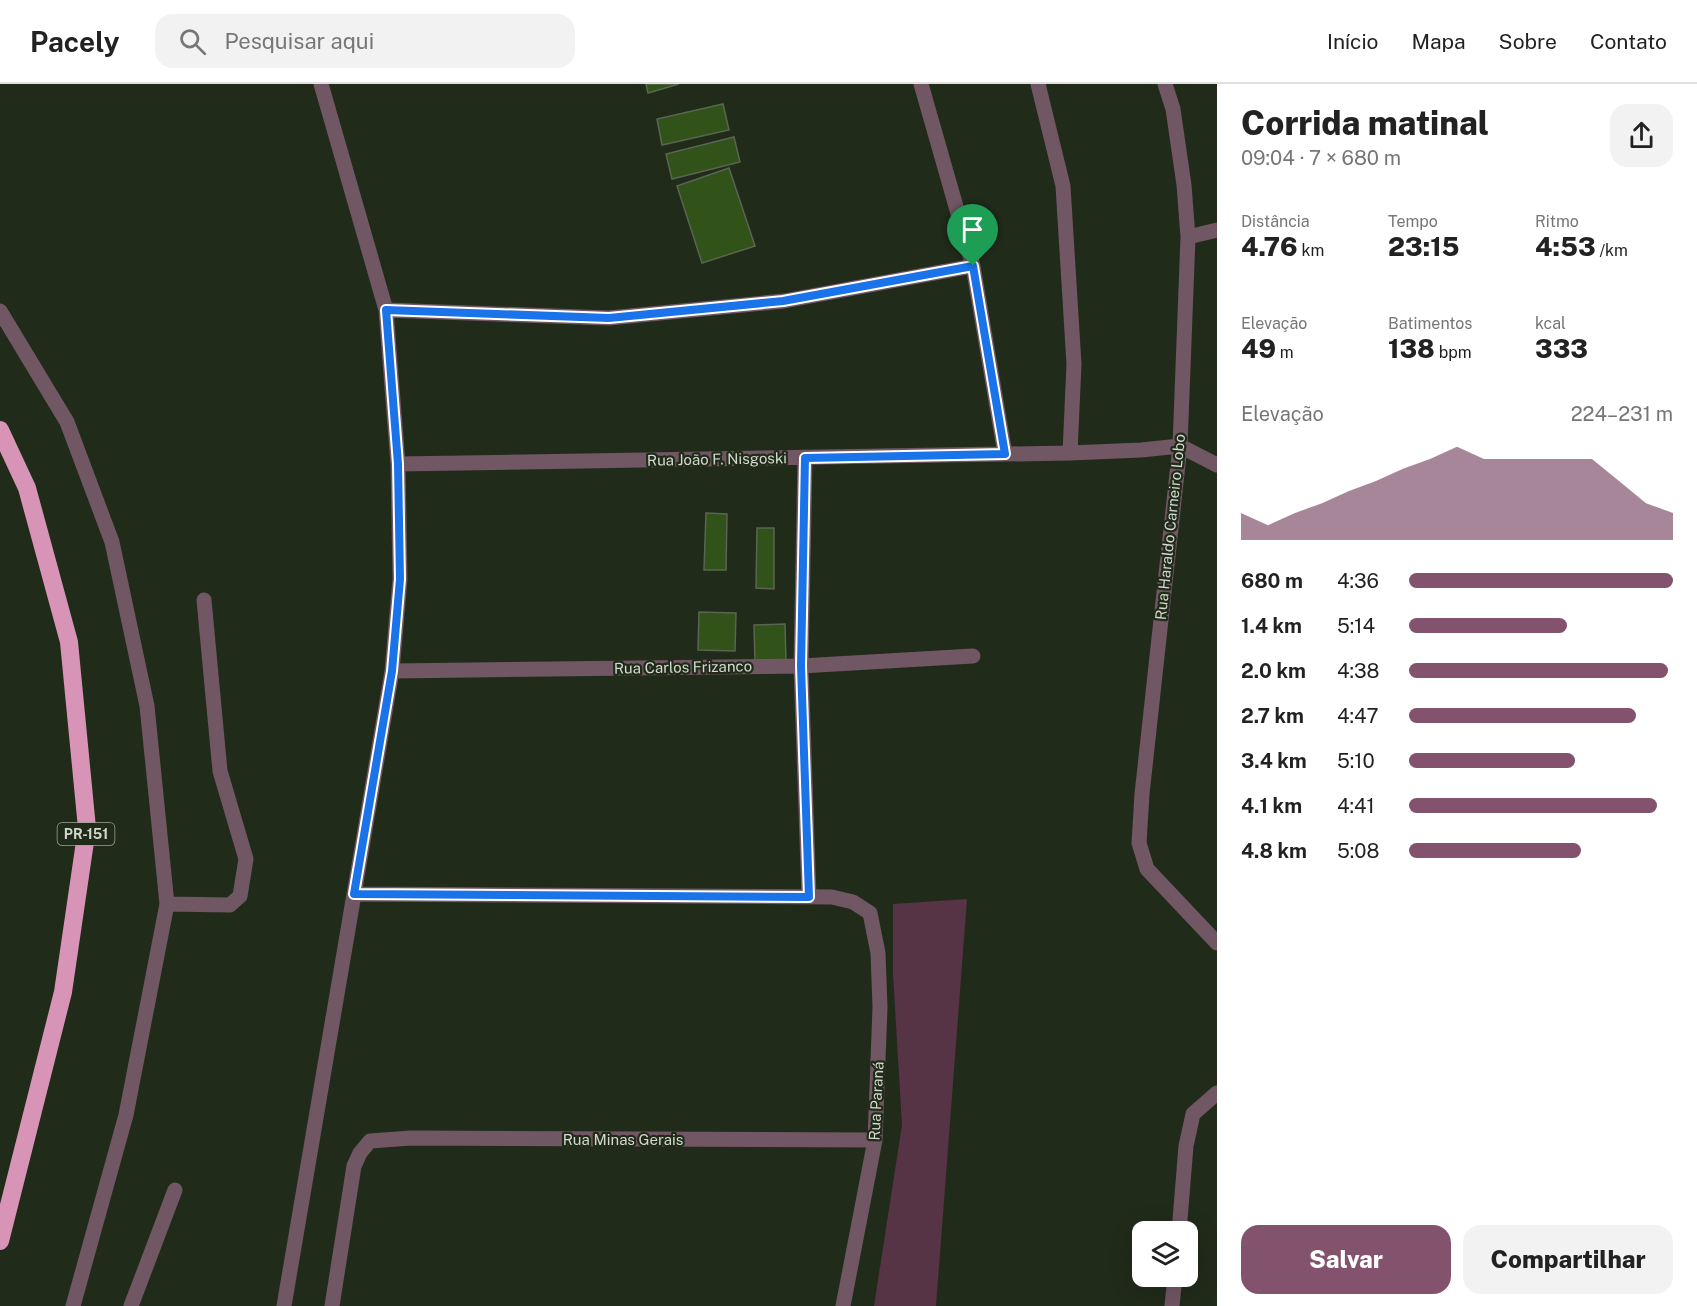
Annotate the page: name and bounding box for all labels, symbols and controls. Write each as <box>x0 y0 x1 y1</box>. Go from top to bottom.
search box <box>155 14 575 68</box>
text: Pacely <box>30 25 119 58</box>
icon: search <box>176 25 209 58</box>
text: Pesquisar aqui <box>224 28 374 54</box>
text: Início <box>1327 29 1378 54</box>
text: Mapa <box>1411 29 1466 54</box>
text: Sobre <box>1499 29 1557 54</box>
text: Contato <box>1590 29 1667 54</box>
text: Corrida matinal <box>1241 104 1489 142</box>
button: share <box>1610 104 1673 167</box>
text: 09:04 · 7 × 680 m <box>1241 146 1401 170</box>
pin <box>947 204 998 266</box>
text: Distância <box>1241 212 1310 231</box>
text: Tempo <box>1388 212 1438 231</box>
text: Ritmo <box>1535 212 1579 231</box>
icon: arrive <box>956 213 989 246</box>
text: 4.76 <box>1241 231 1298 262</box>
text: 23:15 <box>1388 231 1460 262</box>
text: 4:53 <box>1535 231 1596 262</box>
text: km <box>1298 241 1324 260</box>
text: /km <box>1596 241 1628 260</box>
text: Elevação <box>1241 314 1307 333</box>
text: Batimentos <box>1388 314 1472 333</box>
text: kcal <box>1535 314 1566 333</box>
text: 49 <box>1241 333 1276 364</box>
text: 138 <box>1388 333 1435 364</box>
text: 333 <box>1535 333 1588 364</box>
text: m <box>1276 343 1294 362</box>
text: bpm <box>1435 343 1472 362</box>
text: Elevação <box>1241 402 1324 426</box>
text: 224–231 m <box>1571 402 1673 426</box>
street label: Rua Haraldo Carneiro Lobo <box>1152 433 1188 621</box>
street label: Rua João F. Nisgoski <box>647 449 787 469</box>
text: 680 m <box>1241 569 1303 593</box>
text: 4:36 <box>1337 569 1379 593</box>
text: 1.4 km <box>1241 614 1302 638</box>
text: 5:14 <box>1337 614 1375 638</box>
street label: Rua Carlos Frizanco <box>614 657 752 677</box>
text: 2.0 km <box>1241 659 1306 683</box>
text: 4:38 <box>1337 659 1380 683</box>
text: 2.7 km <box>1241 704 1304 728</box>
text: 4:47 <box>1337 704 1379 728</box>
text: 3.4 km <box>1241 749 1307 773</box>
text: 5:10 <box>1337 749 1375 773</box>
text: 4.1 km <box>1241 794 1302 818</box>
text: 4:41 <box>1337 794 1375 818</box>
road number: PR-151 <box>58 823 115 845</box>
text: 4.8 km <box>1241 839 1307 863</box>
text: 5:08 <box>1337 839 1379 863</box>
street label: Rua Paraná <box>865 1061 887 1141</box>
street label: Rua Minas Gerais <box>563 1131 683 1148</box>
map controls <box>1132 1221 1198 1287</box>
button: layers <box>1132 1221 1198 1287</box>
button: Salvar <box>1241 1225 1451 1294</box>
button: Compartilhar <box>1463 1225 1673 1294</box>

